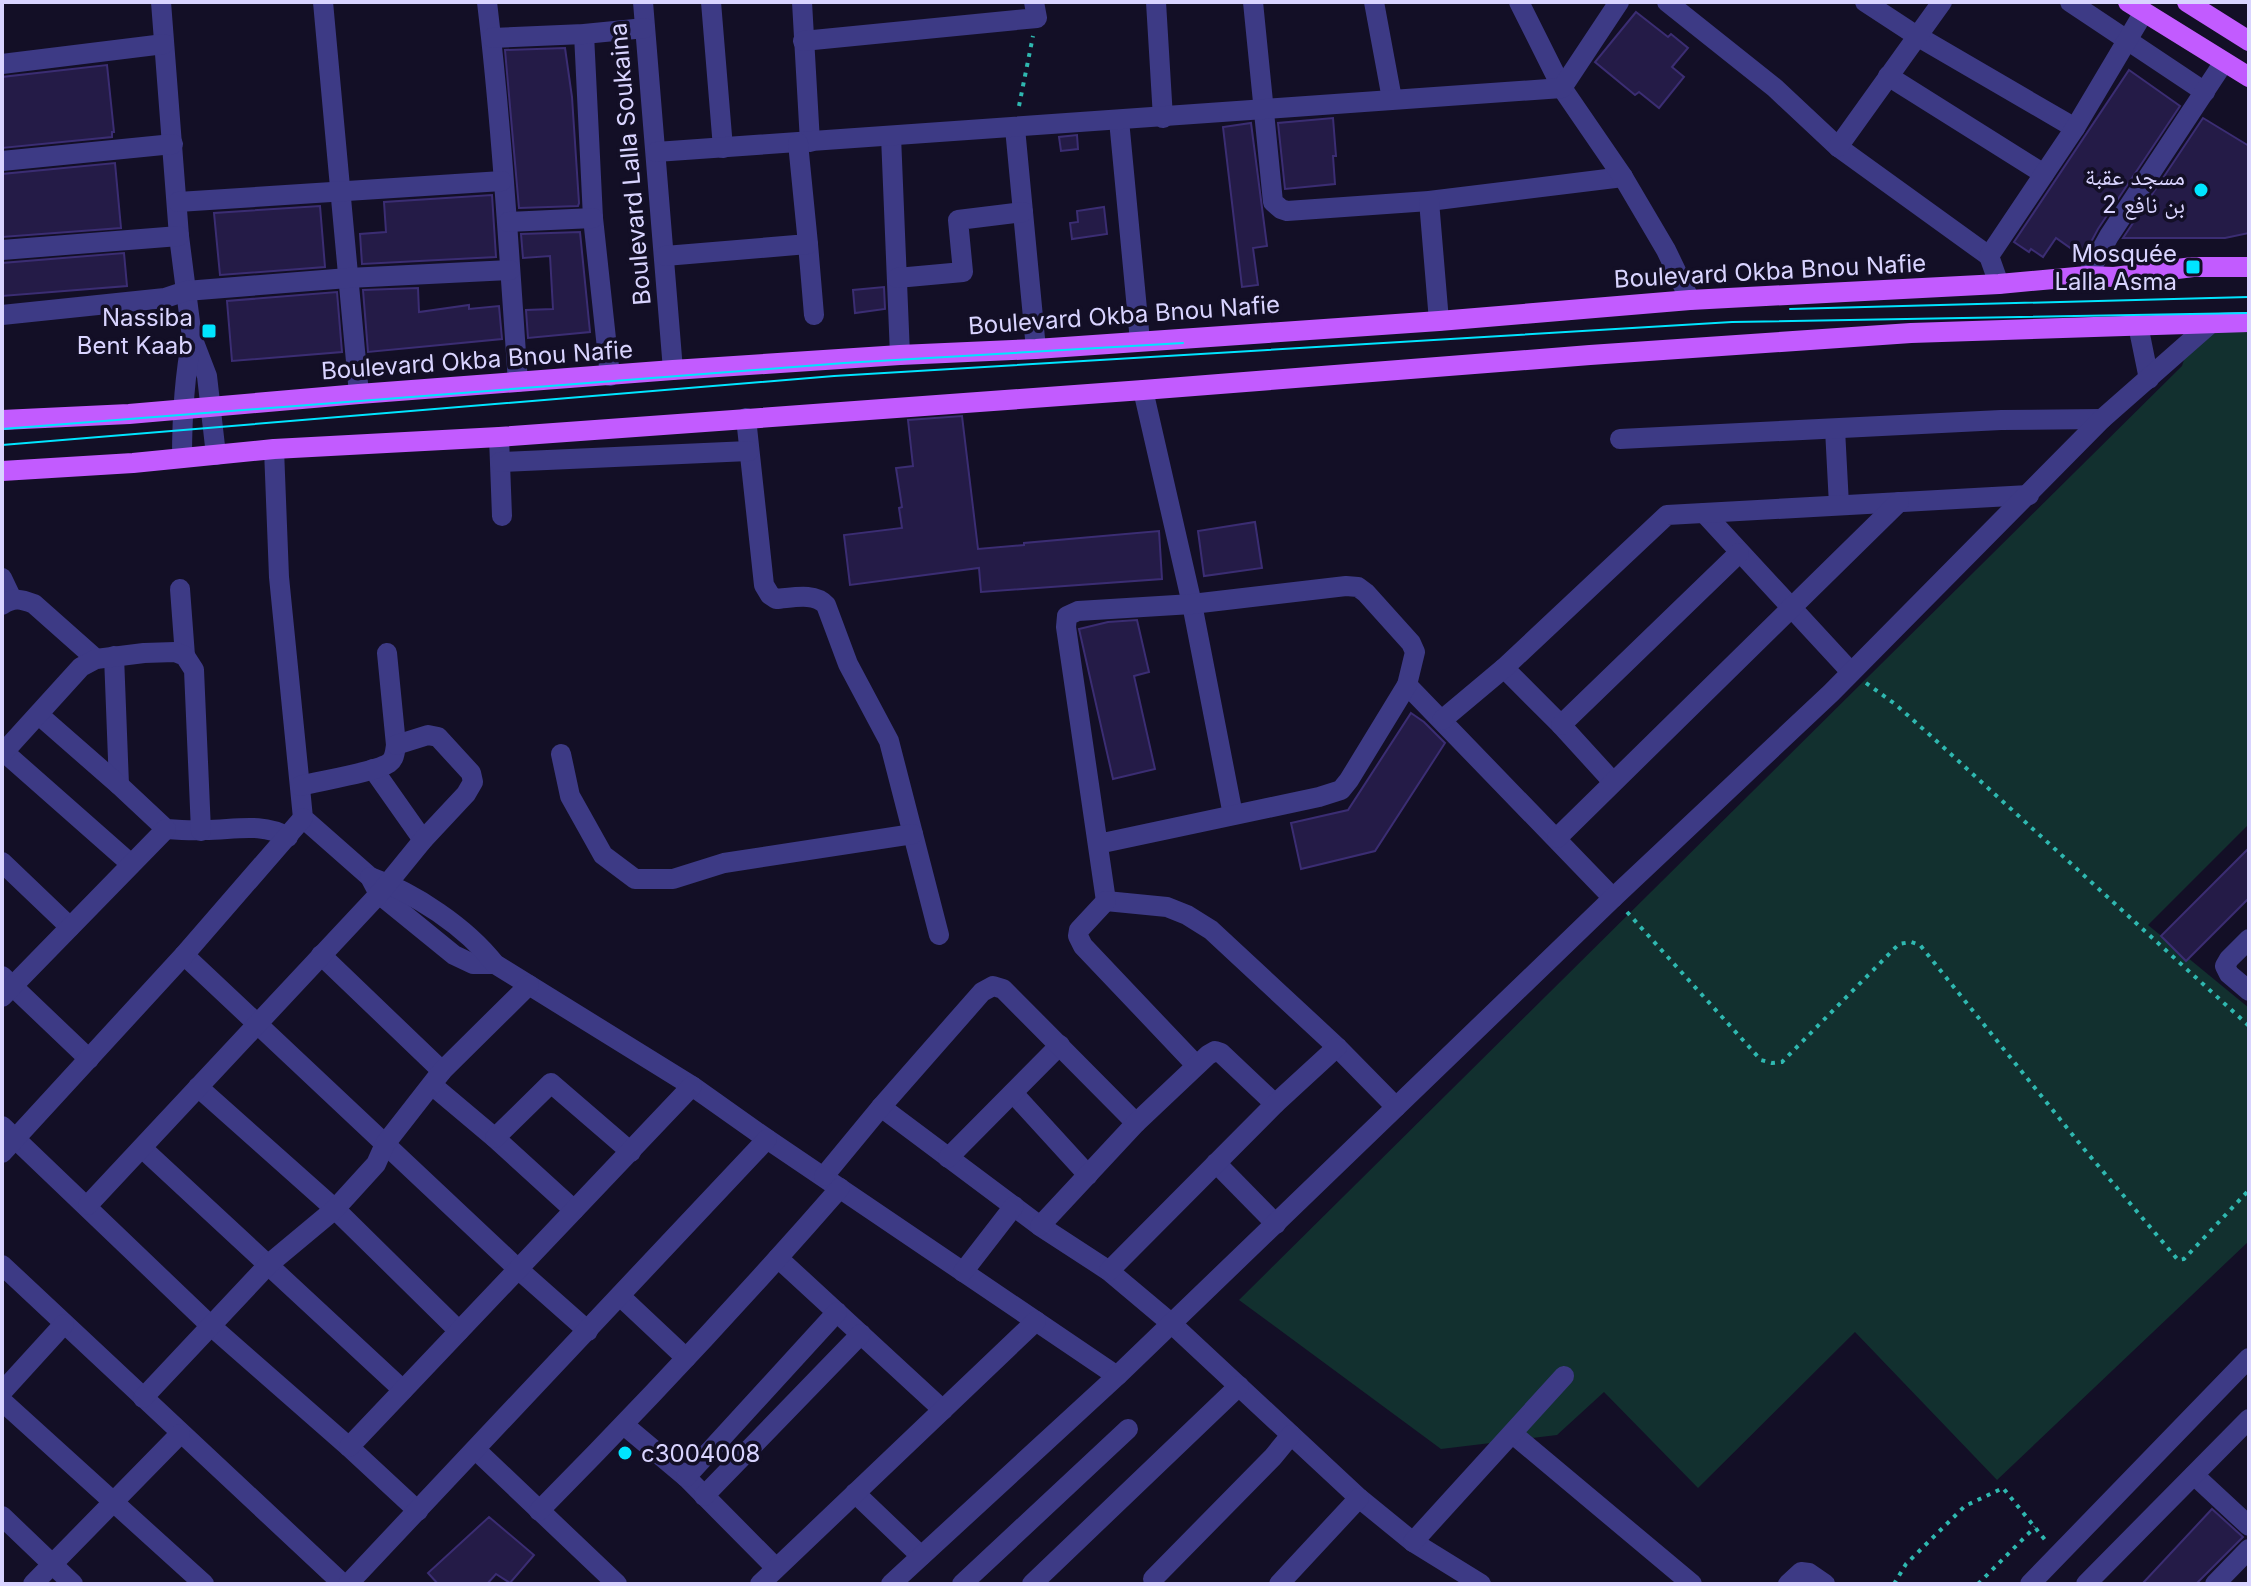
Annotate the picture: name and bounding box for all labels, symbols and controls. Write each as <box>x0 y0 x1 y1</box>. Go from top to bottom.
street label: Boulevard Lalla Soukaina <box>603 22 657 306</box>
place label: مسجد عقبة بن نافع 2 <box>2085 162 2185 220</box>
marker: مسجد عقبة بن نافع 2 <box>2192 181 2210 199</box>
place label: Mosquée Lalla Asma <box>2054 239 2177 296</box>
street label: Boulevard Okba Bnou Nafie <box>1613 248 1927 294</box>
marker: Mosquée Lalla Asma <box>2184 258 2202 276</box>
street label: Boulevard Okba Bnou Nafie <box>967 290 1281 340</box>
place label: Nassiba Bent Kaab <box>77 303 193 360</box>
marker: Nassiba Bent Kaab <box>200 322 218 340</box>
street label: Boulevard Okba Bnou Nafie <box>320 335 634 385</box>
place label: c3004008 <box>641 1439 760 1468</box>
marker: c3004008 <box>616 1444 634 1462</box>

